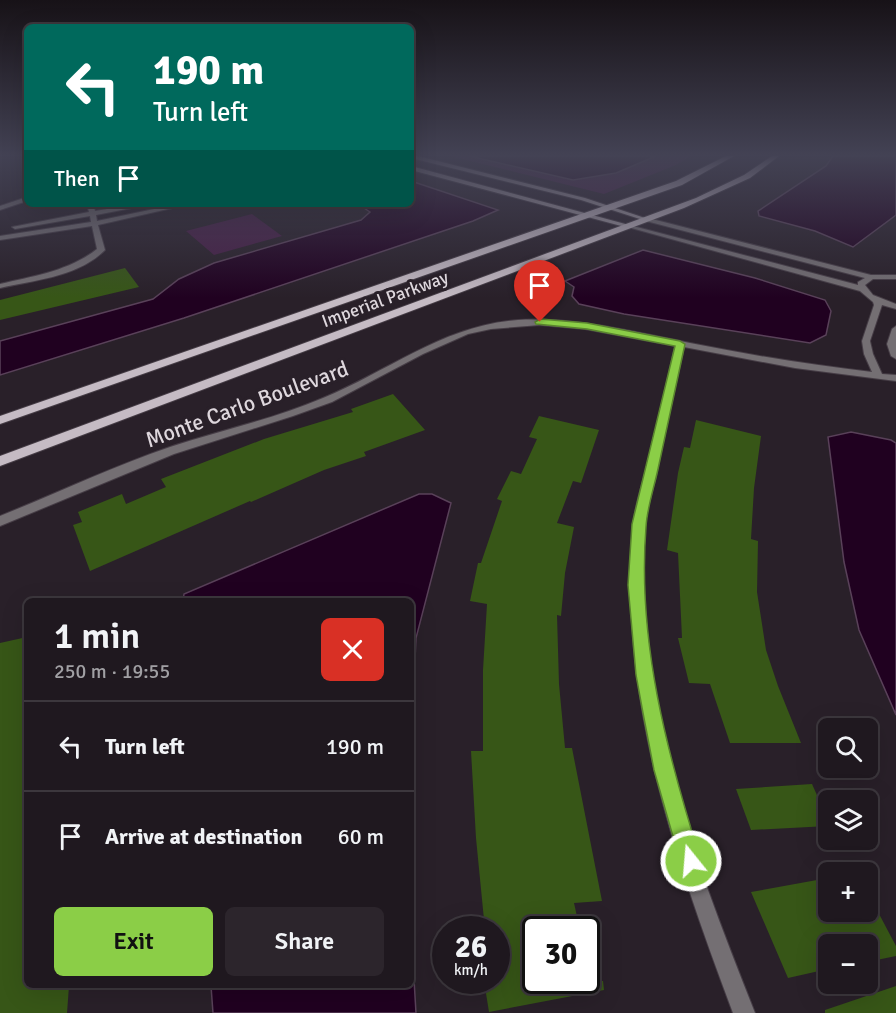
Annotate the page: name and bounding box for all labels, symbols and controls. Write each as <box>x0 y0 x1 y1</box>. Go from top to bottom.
text: 190 m <box>153 45 264 96</box>
icon: left <box>54 48 132 126</box>
text: Turn left <box>153 96 248 129</box>
icon: arrive <box>112 162 145 195</box>
text: Then <box>54 165 100 192</box>
pin <box>514 260 565 322</box>
street label: Imperial Parkway <box>319 266 452 332</box>
icon: arrive <box>523 269 556 302</box>
street label: Monte Carlo Boulevard <box>142 355 352 453</box>
text: 1 min <box>54 614 140 659</box>
button: close <box>321 618 384 681</box>
text: 250 m · 19:55 <box>54 659 170 684</box>
map controls <box>818 718 878 994</box>
button: search <box>818 718 878 778</box>
icon: left <box>54 730 87 763</box>
text: Turn left <box>105 733 185 760</box>
text: 190 m <box>326 733 384 760</box>
button: layers <box>818 790 878 850</box>
icon: arrive <box>54 820 87 853</box>
text: Arrive at destination <box>105 823 302 850</box>
text: 60 m <box>338 823 384 850</box>
position arrow <box>659 829 723 893</box>
button: + <box>818 862 878 922</box>
button: Exit <box>54 907 213 976</box>
button: Share <box>225 907 384 976</box>
speed limit sign: 30 <box>522 916 600 994</box>
text: 26 <box>455 929 487 966</box>
button: − <box>818 934 878 994</box>
text: km/h <box>454 961 488 979</box>

